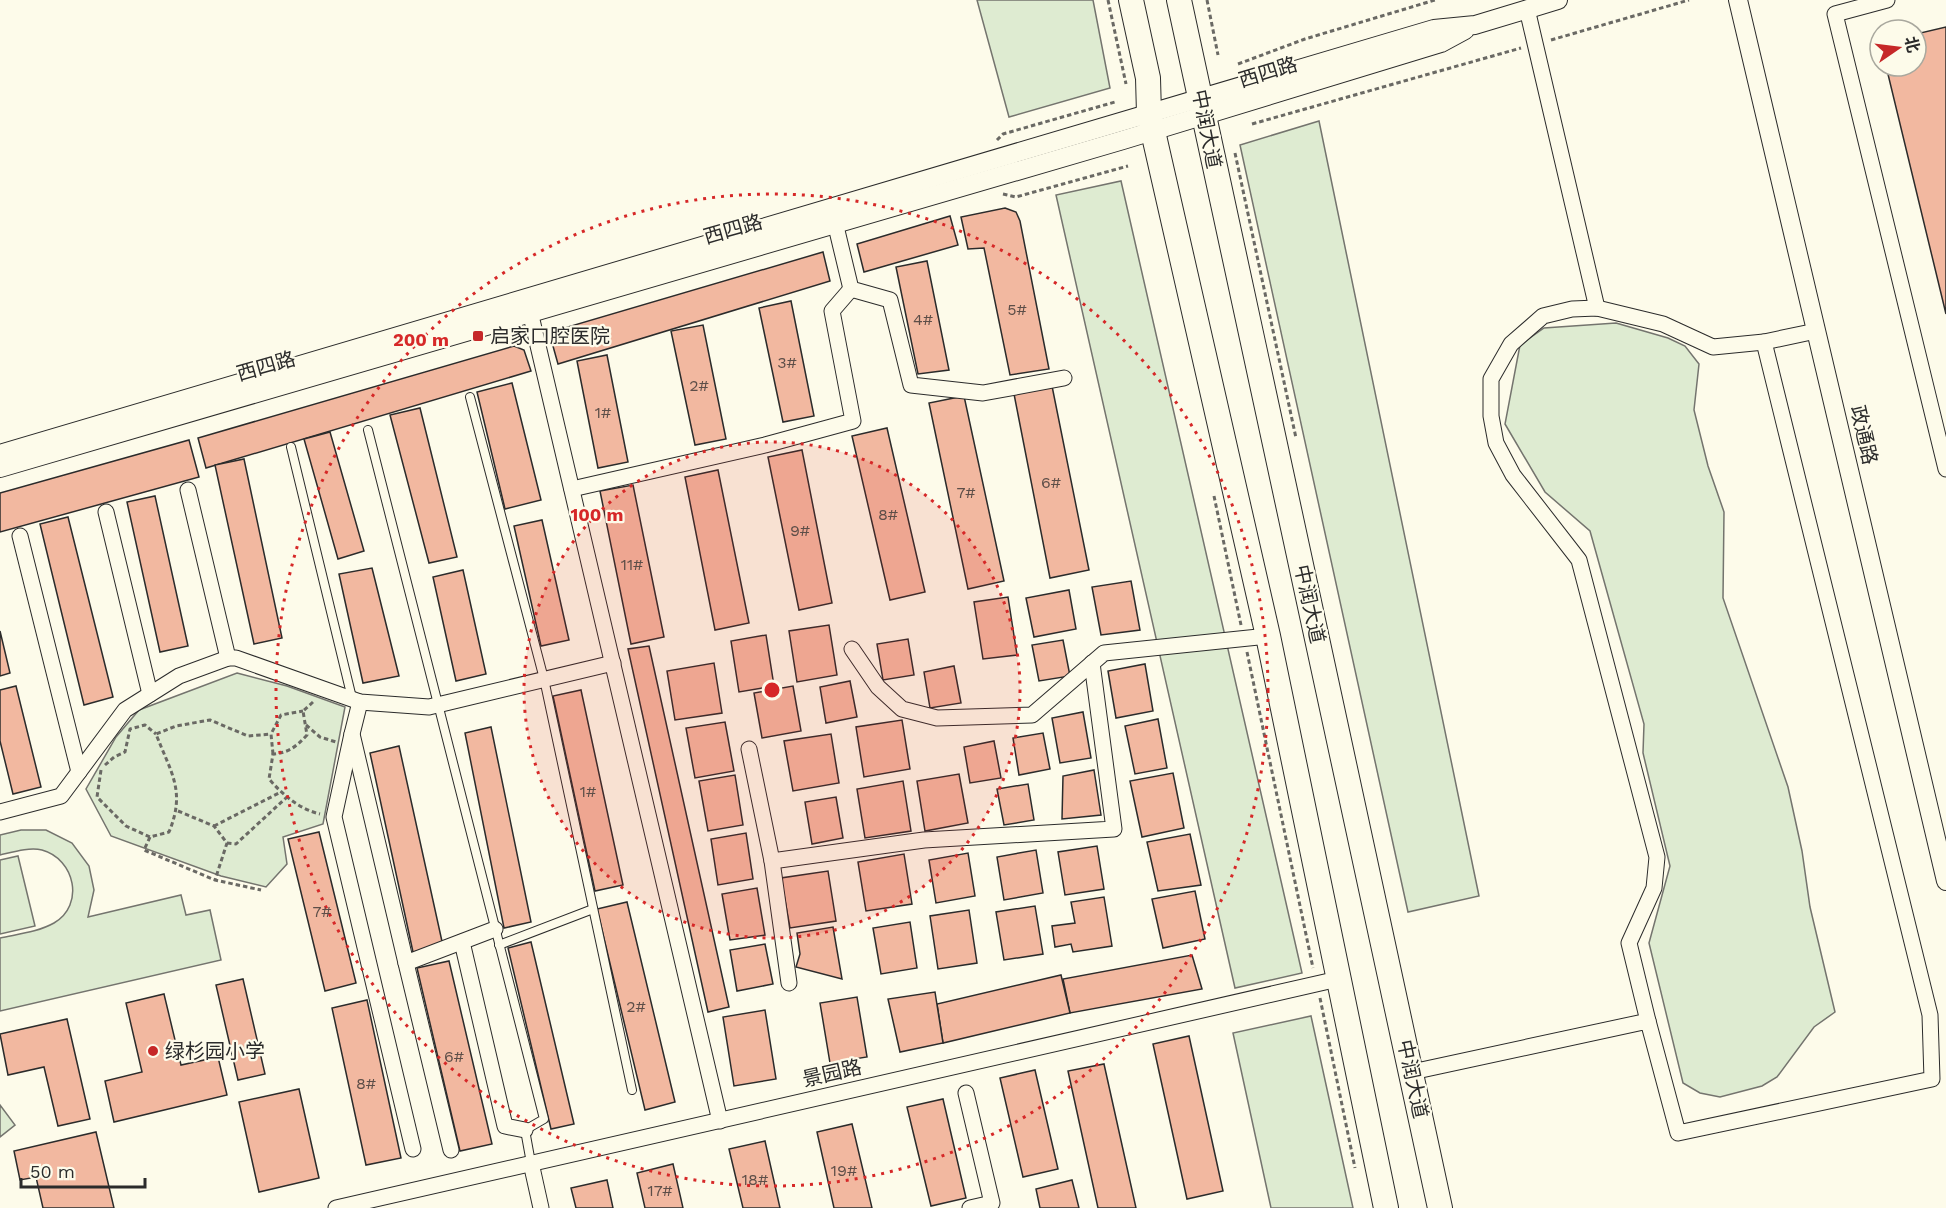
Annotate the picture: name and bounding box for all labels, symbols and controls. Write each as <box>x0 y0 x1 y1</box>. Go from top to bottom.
north arrow <box>1868 18 1928 78</box>
text: 北 <box>1901 34 1923 55</box>
street label: 西四路 <box>1236 52 1300 92</box>
street label: 中润大道 <box>1188 87 1226 171</box>
street label: 西四路 <box>701 209 765 249</box>
house number: 5# <box>1007 300 1027 319</box>
house number: 4# <box>913 310 933 329</box>
place label: 启家口腔医院 <box>490 324 610 348</box>
text: 200 m <box>393 329 449 350</box>
marker: 启家口腔医院 <box>471 329 485 343</box>
street label: 西四路 <box>234 346 298 386</box>
house number: 3# <box>777 353 797 372</box>
house number: 2# <box>689 376 709 395</box>
house number: 1# <box>595 403 611 422</box>
street label: 政通路 <box>1846 403 1882 467</box>
house number: 6# <box>1041 473 1061 492</box>
house number: 7# <box>957 483 975 502</box>
text: 100 m <box>570 504 624 525</box>
house number: 8# <box>878 505 898 524</box>
house number: 9# <box>790 521 810 540</box>
house number: 11# <box>621 555 643 574</box>
street label: 中润大道 <box>1290 562 1330 646</box>
centre of rings <box>762 680 782 700</box>
house number: 1# <box>580 782 596 801</box>
house number: 7# <box>313 902 331 921</box>
house number: 2# <box>626 997 646 1016</box>
street label: 中润大道 <box>1393 1037 1433 1121</box>
place label: 绿杉园小学 <box>165 1039 265 1063</box>
marker: 绿杉园小学 <box>146 1044 160 1058</box>
house number: 6# <box>444 1047 464 1066</box>
street label: 景园路 <box>800 1055 864 1091</box>
house number: 8# <box>356 1074 376 1093</box>
scale bar <box>21 1151 146 1189</box>
text: 50 m <box>30 1161 75 1182</box>
house number: 19# <box>831 1161 857 1180</box>
house number: 18# <box>742 1170 768 1189</box>
house number: 17# <box>648 1181 673 1200</box>

